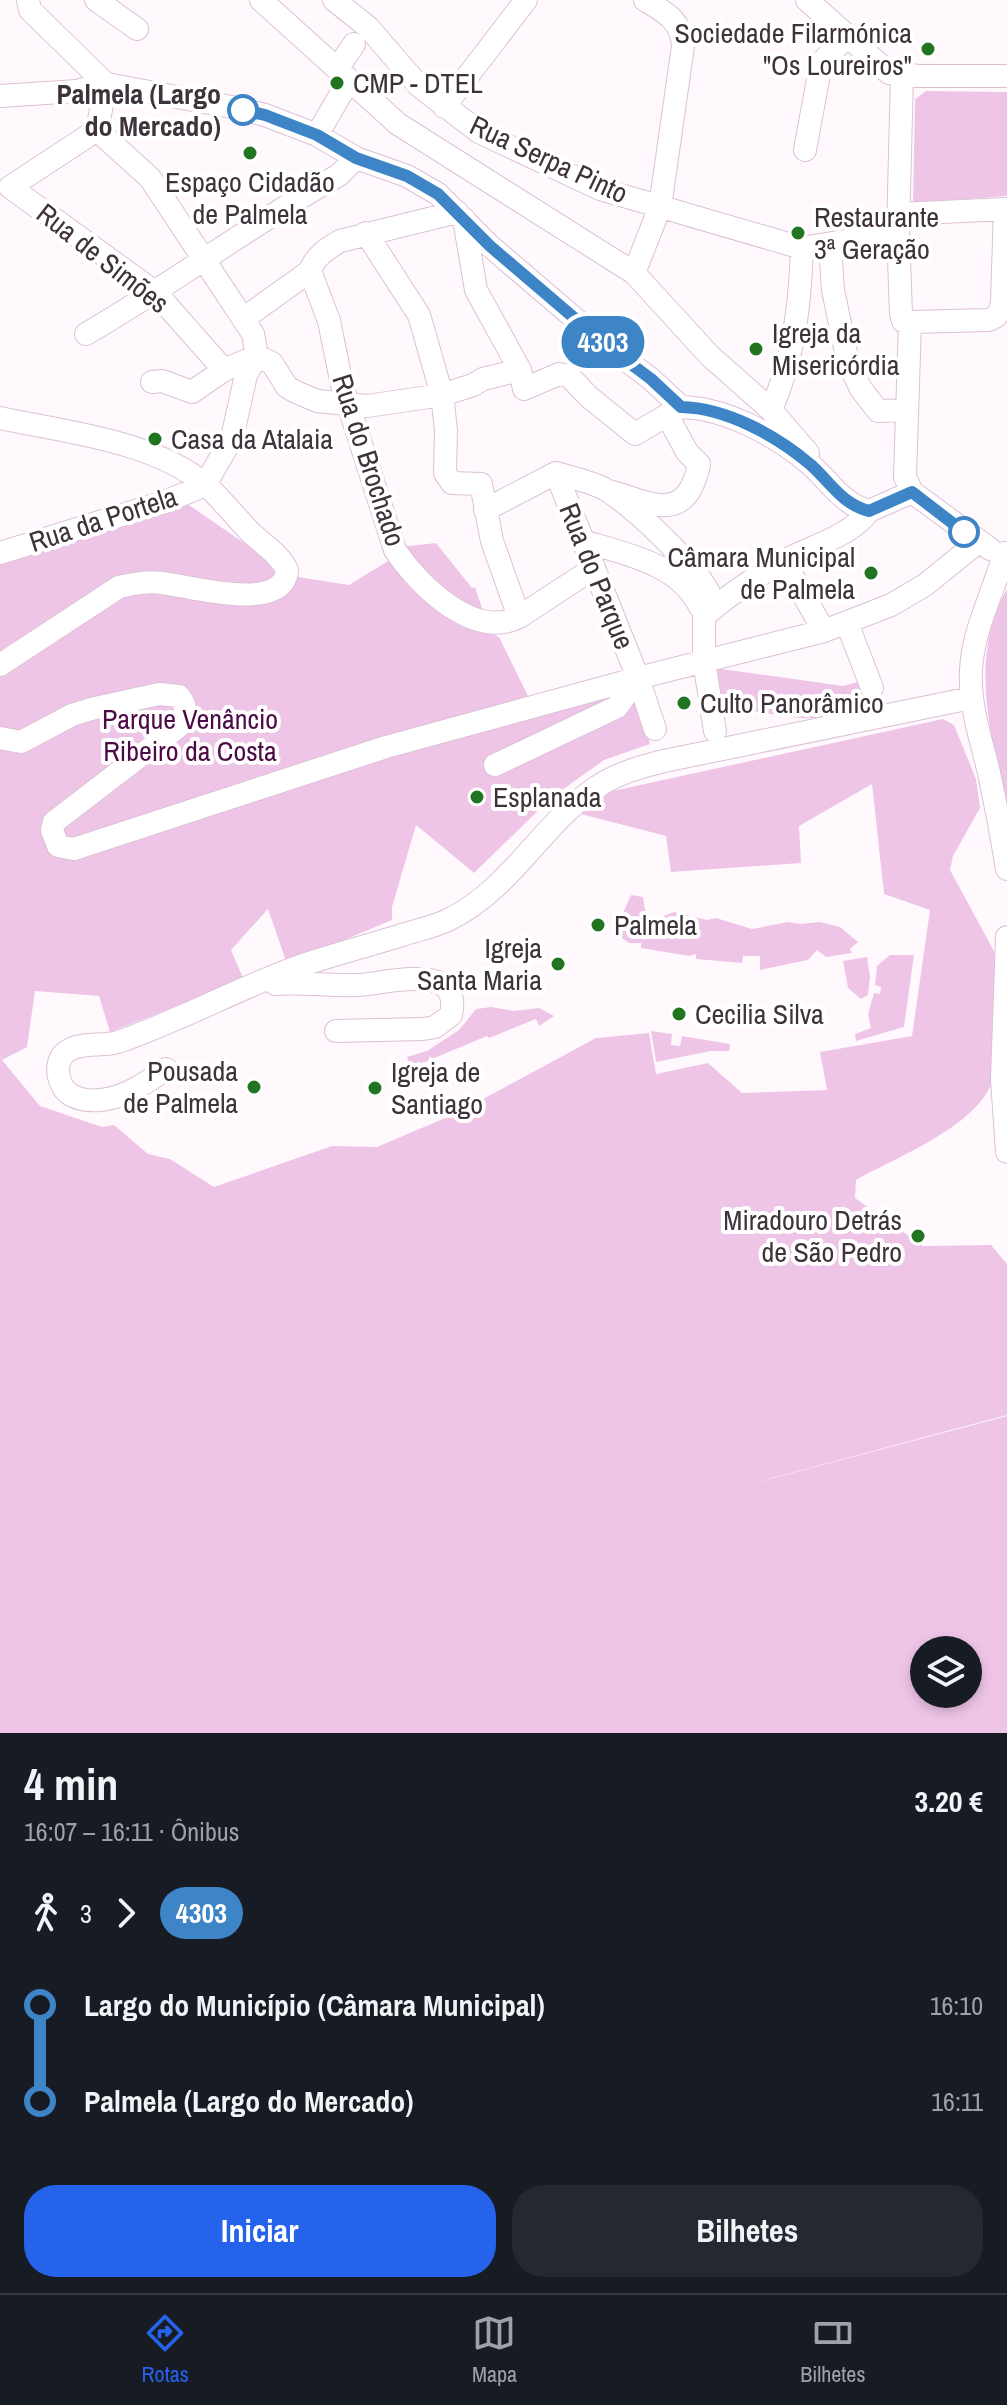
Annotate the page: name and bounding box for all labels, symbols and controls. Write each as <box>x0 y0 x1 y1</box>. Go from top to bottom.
place label: Sociedade Filarmónica "Os Loureiros" <box>675 14 912 84</box>
marker: Sociedade Filarmónica "Os Loureiros" <box>919 40 937 58</box>
place label: CMP - DTEL <box>353 64 483 102</box>
marker: CMP - DTEL <box>328 74 346 92</box>
place label: Palmela (Largo do Mercado) <box>56 75 221 145</box>
marker: Palmela (Largo do Mercado) <box>228 95 258 125</box>
street label: Rua Serpa Pinto <box>464 106 634 212</box>
marker: Espaço Cidadão de Palmela <box>241 144 259 162</box>
place label: Espaço Cidadão de Palmela <box>165 163 335 233</box>
street label: Rua de Simões <box>29 194 177 322</box>
place label: Restaurante 3ª Geração <box>814 198 939 268</box>
marker: Restaurante 3ª Geração <box>789 224 807 242</box>
place label: Igreja da Misericórdia <box>772 314 900 384</box>
line badge: 4303 <box>547 316 659 368</box>
text: 4303 <box>577 323 629 361</box>
marker: Igreja da Misericórdia <box>747 340 765 358</box>
street label: Rua do Brochado <box>323 369 415 551</box>
place label: Casa da Atalaia <box>171 420 333 458</box>
marker: Casa da Atalaia <box>146 430 164 448</box>
street label: Rua da Portela <box>24 477 182 561</box>
street label: Rua do Parque <box>550 497 644 655</box>
unlabelled marker <box>949 517 979 547</box>
place label: Câmara Municipal de Palmela <box>667 538 855 608</box>
marker: Câmara Municipal de Palmela <box>862 564 880 582</box>
place label: Culto Panorâmico <box>700 684 884 722</box>
marker: Culto Panorâmico <box>675 694 693 712</box>
park label: Parque Venâncio Ribeiro da Costa <box>102 700 278 770</box>
place label: Esplanada <box>493 778 602 816</box>
marker: Esplanada <box>468 788 486 806</box>
place label: Palmela <box>614 906 697 944</box>
marker: Palmela <box>589 916 607 934</box>
place label: Igreja Santa Maria <box>417 929 542 999</box>
marker: Igreja Santa Maria <box>549 955 567 973</box>
place label: Cecilia Silva <box>695 995 824 1033</box>
marker: Cecilia Silva <box>670 1005 688 1023</box>
place label: Pousada de Palmela <box>123 1052 238 1122</box>
place label: Igreja de Santiago <box>391 1053 483 1123</box>
marker: Pousada de Palmela <box>245 1078 263 1096</box>
marker: Igreja de Santiago <box>366 1079 384 1097</box>
place label: Miradouro Detrás de São Pedro <box>723 1201 902 1271</box>
marker: Miradouro Detrás de São Pedro <box>909 1227 927 1245</box>
map controls <box>910 1636 982 1708</box>
button: layers <box>910 1636 982 1708</box>
text: 4 min <box>24 1754 118 1814</box>
text: 3.20 € <box>915 1781 983 1821</box>
text: 16:07 – 16:11 · Ônibus <box>24 1814 239 1849</box>
icon: walk <box>24 1891 68 1935</box>
icon: forward <box>104 1891 148 1935</box>
text: 4303 <box>176 1894 227 1932</box>
text: 3 <box>80 1896 92 1931</box>
text: Largo do Município (Câmara Municipal) <box>84 1985 545 2025</box>
text: 16:10 <box>930 1988 983 2023</box>
text: Palmela (Largo do Mercado) <box>84 2081 413 2121</box>
text: 16:11 <box>931 2084 983 2119</box>
button: Iniciar <box>24 2185 496 2277</box>
button: Bilhetes <box>512 2185 983 2277</box>
tab: Rotas <box>142 2311 189 2389</box>
tab: Mapa <box>472 2311 517 2389</box>
tab: Bilhetes <box>800 2311 865 2389</box>

